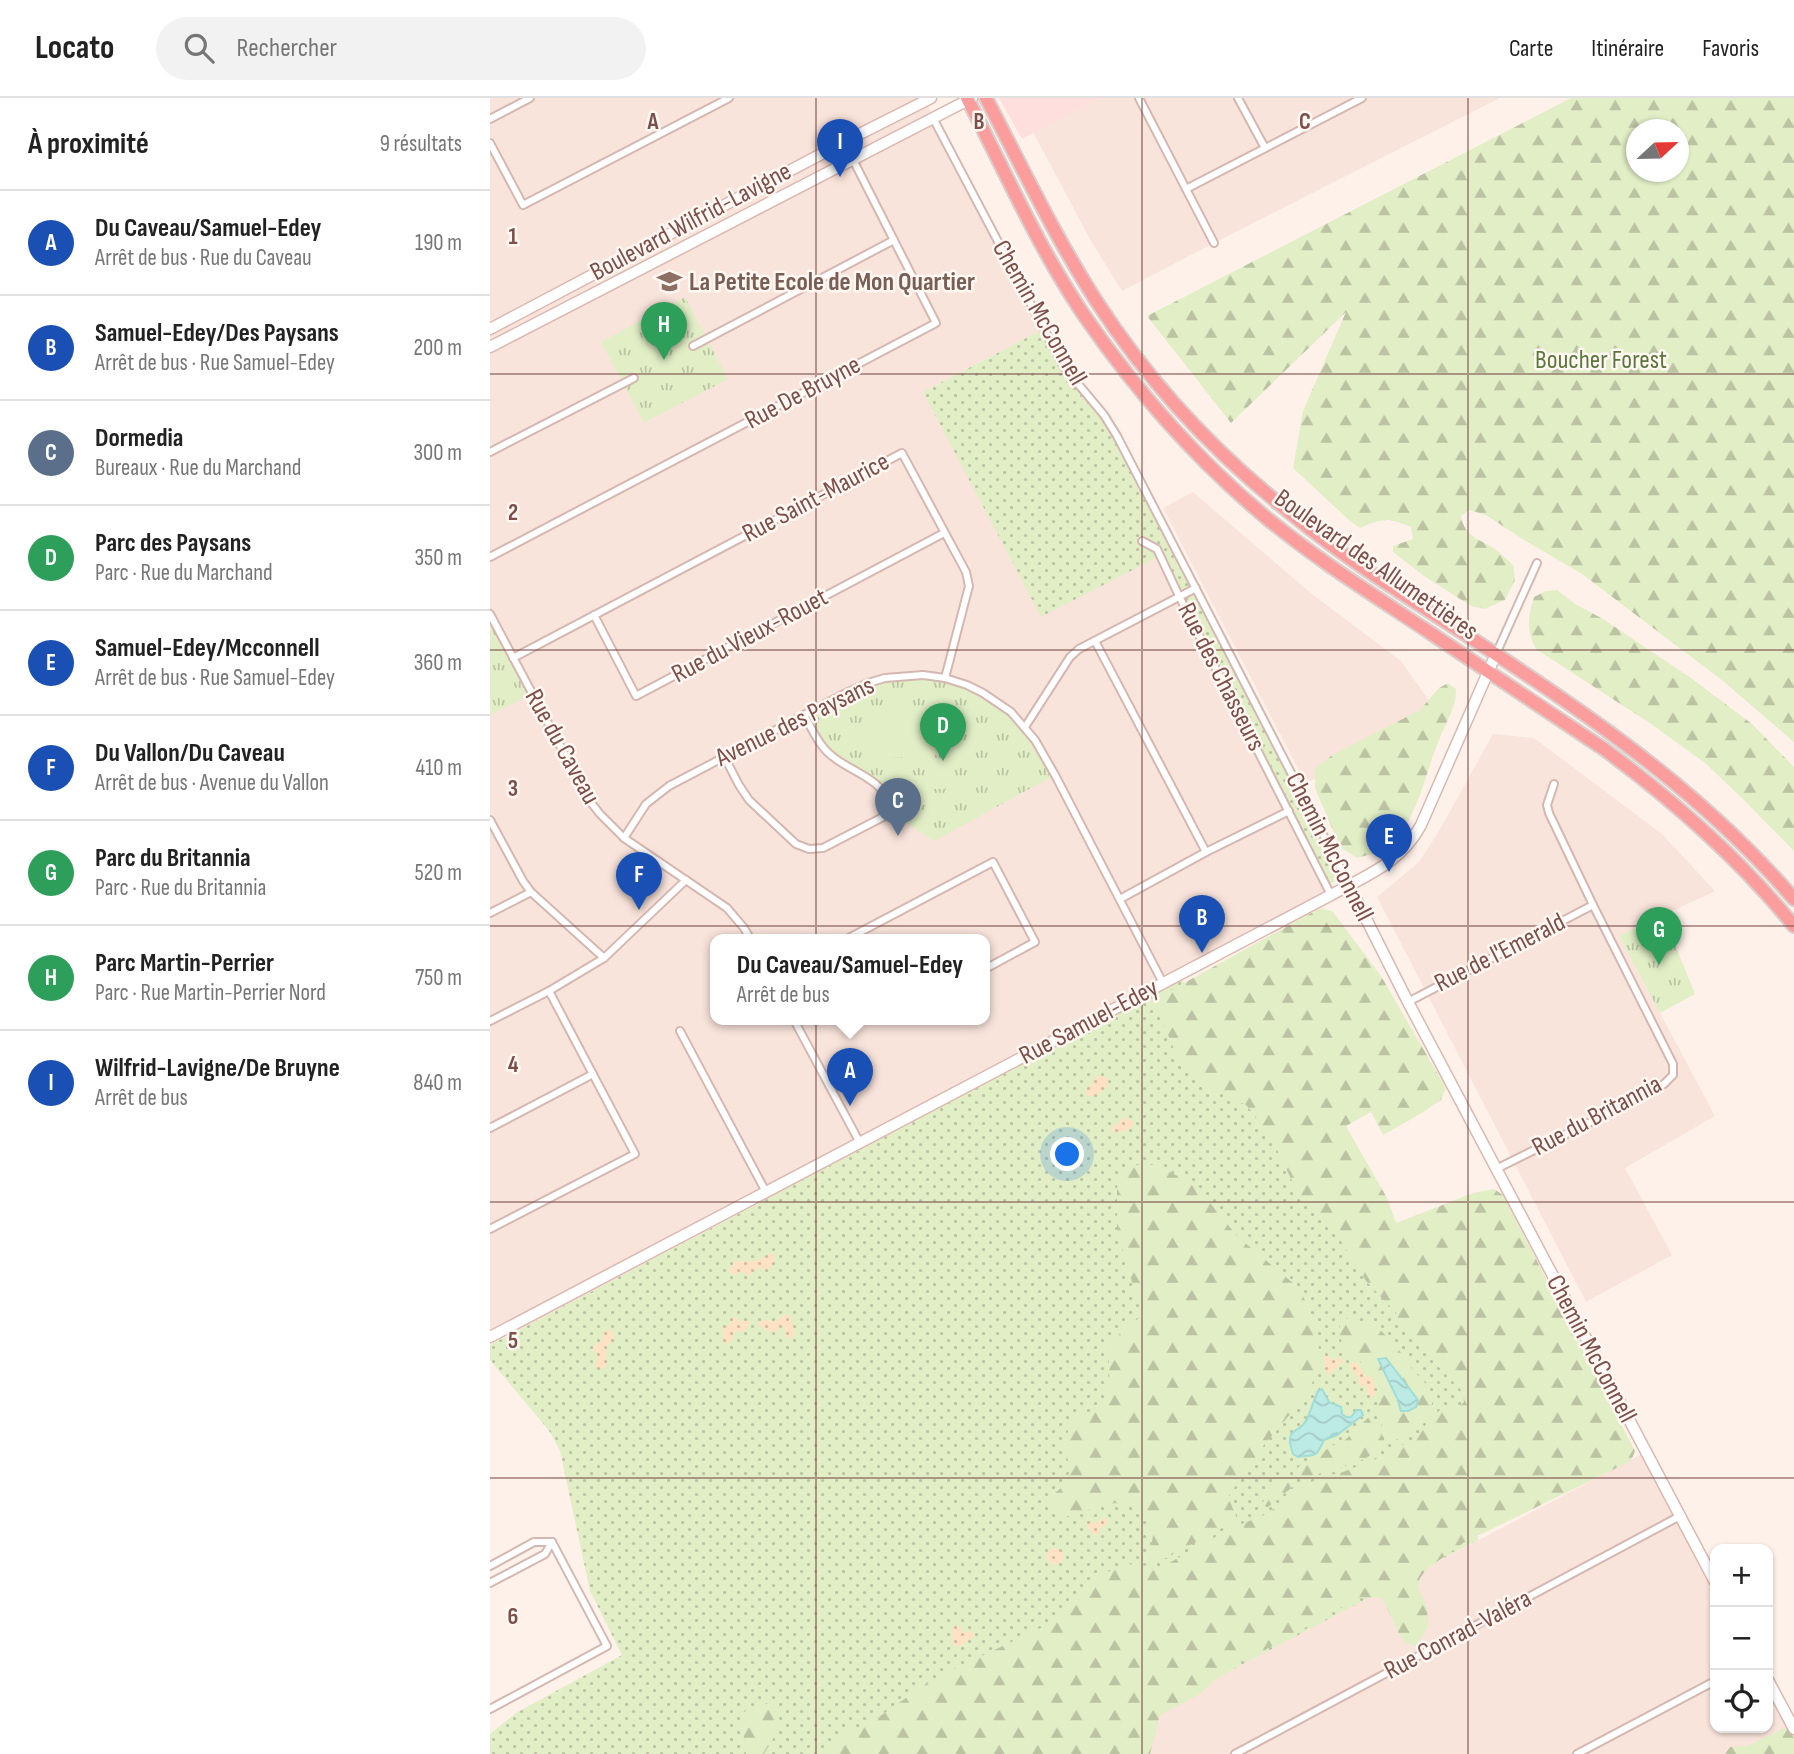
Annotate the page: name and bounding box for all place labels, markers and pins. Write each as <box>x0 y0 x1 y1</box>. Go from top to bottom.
pin: I <box>817 119 863 177</box>
place label: La Petite Ecole de Mon Quartier <box>689 267 975 298</box>
school or university icon: La Petite Ecole de Mon Quartier <box>655 268 683 296</box>
pin: H <box>641 302 687 360</box>
pin: D <box>920 703 966 761</box>
pin: C <box>875 778 921 836</box>
pin: E <box>1366 814 1412 872</box>
pin: F <box>616 852 662 910</box>
pin: B <box>1179 895 1225 953</box>
pin: G <box>1636 907 1682 965</box>
pin: A <box>827 1048 873 1106</box>

